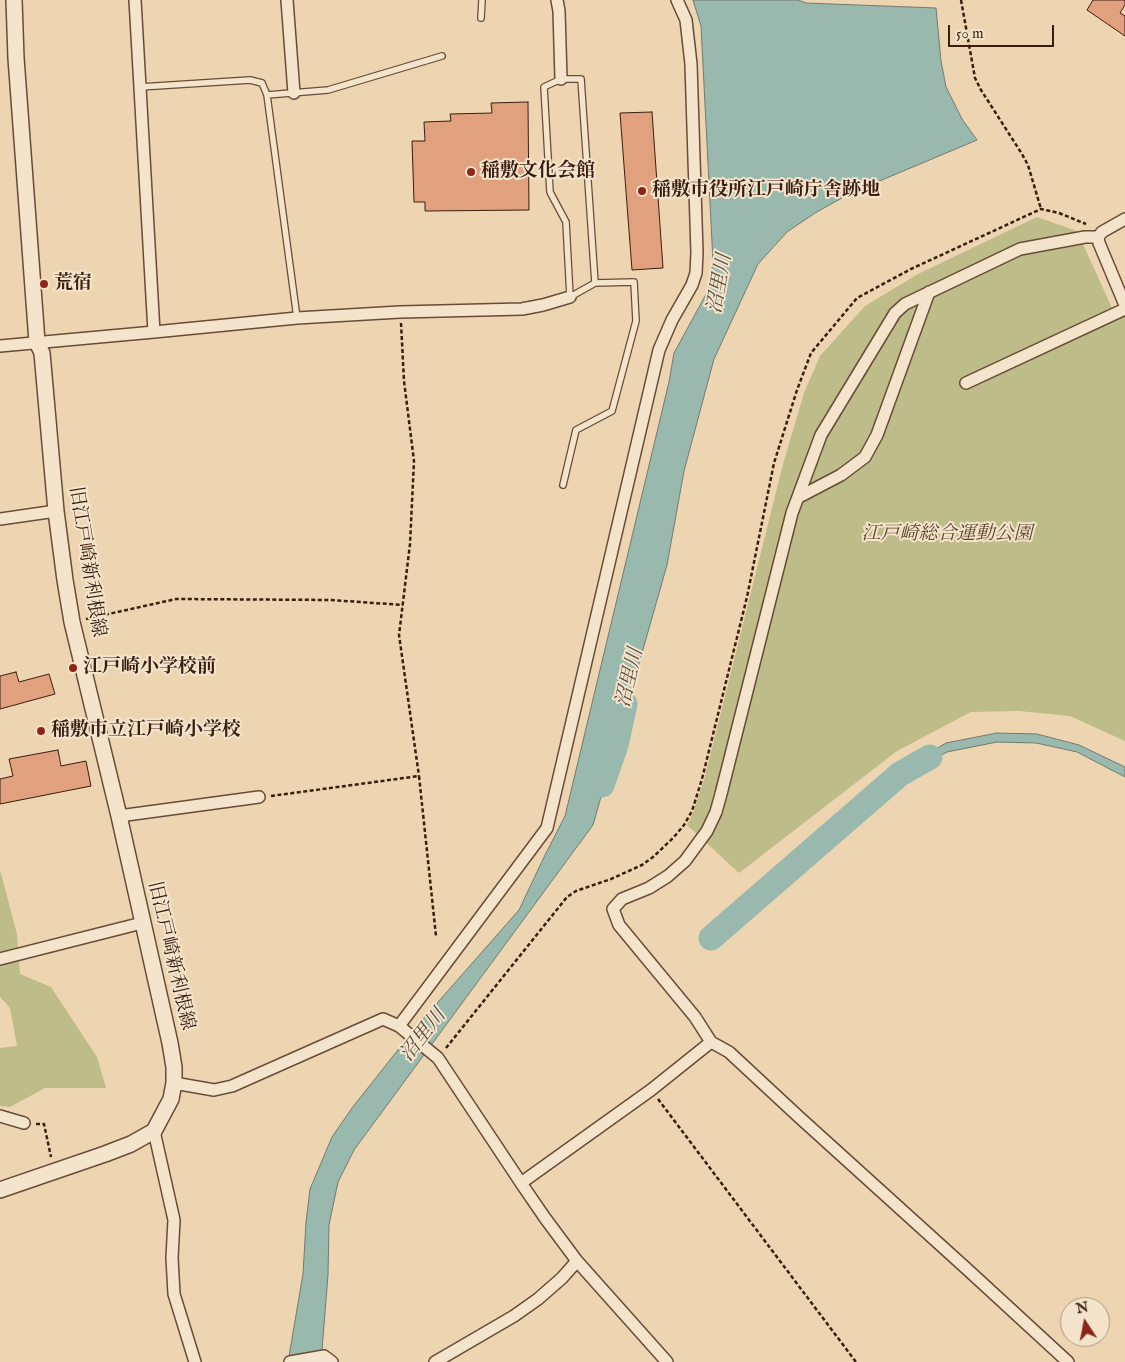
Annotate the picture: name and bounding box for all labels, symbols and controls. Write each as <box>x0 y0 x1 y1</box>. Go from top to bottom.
scale bar <box>950 15 1056 47</box>
text: 50 m <box>956 24 984 43</box>
place label: 稲敷文化会館 <box>481 161 595 183</box>
marker: 稲敷文化会館 <box>465 166 477 178</box>
place label: 稲敷市役所江戸崎庁舎跡地 <box>652 180 880 202</box>
marker: 稲敷市役所江戸崎庁舎跡地 <box>636 185 648 197</box>
water label: 沼里川 <box>704 252 738 316</box>
place label: 荒宿 <box>54 273 92 295</box>
marker: 荒宿 <box>38 278 50 290</box>
street label: 旧江戸崎新利根線 <box>63 485 109 639</box>
park label: 江戸崎総合運動公園 <box>862 524 1032 546</box>
water label: 沼里川 <box>613 646 649 710</box>
place label: 江戸崎小学校前 <box>83 657 216 679</box>
marker: 江戸崎小学校前 <box>67 662 79 674</box>
place label: 稲敷市立江戸崎小学校 <box>51 720 241 742</box>
marker: 稲敷市立江戸崎小学校 <box>35 725 47 737</box>
street label: 旧江戸崎新利根線 <box>142 879 198 1033</box>
water label: 沼里川 <box>396 1005 452 1067</box>
north arrow <box>1060 1297 1110 1347</box>
text: N <box>1075 1298 1090 1318</box>

